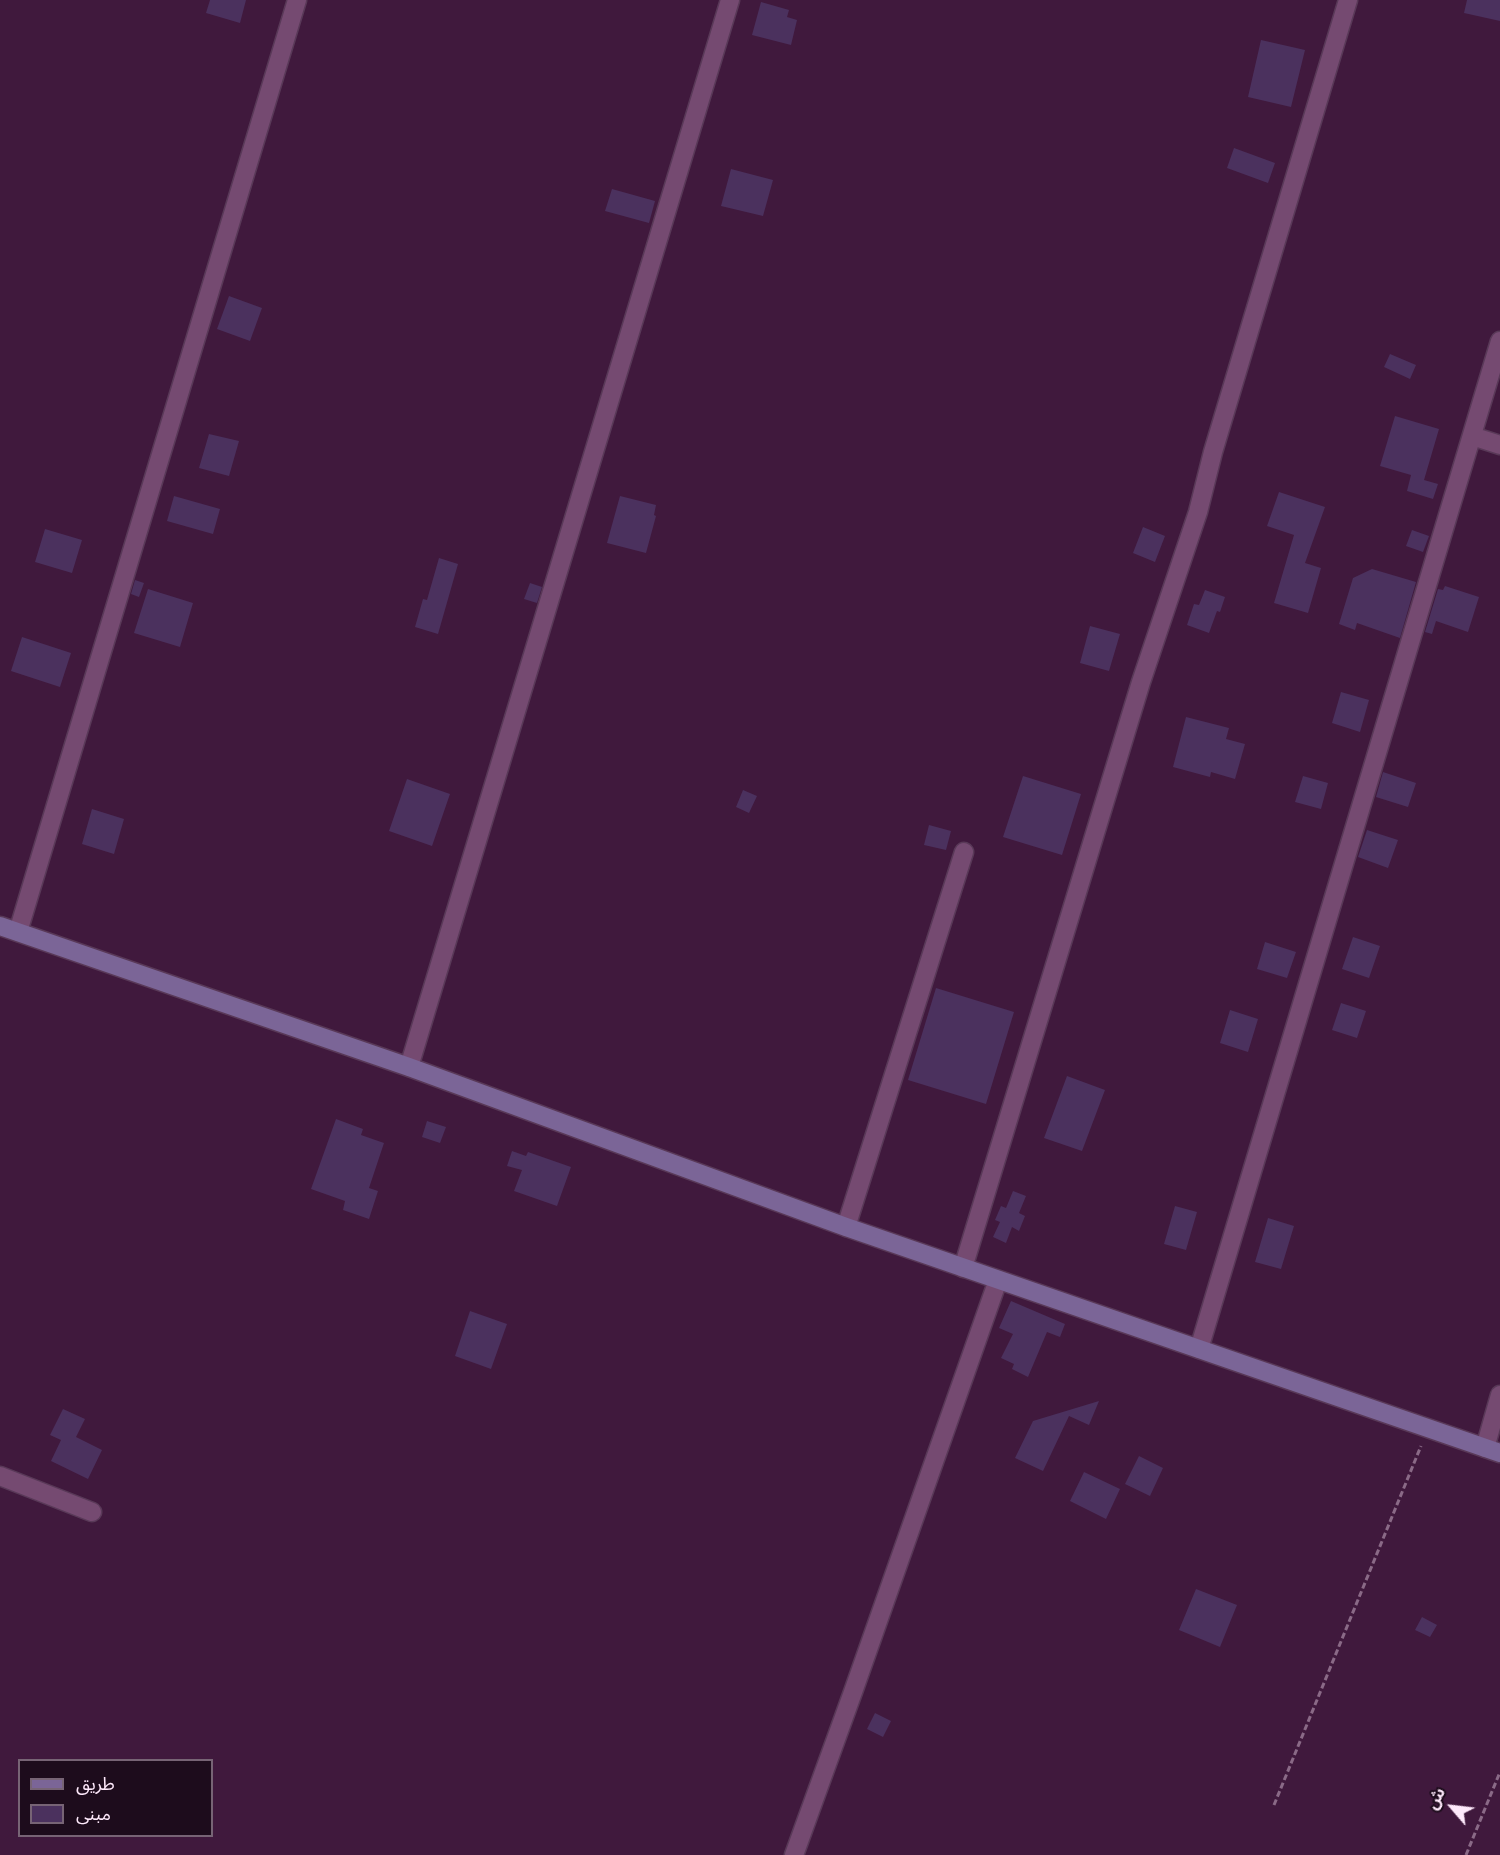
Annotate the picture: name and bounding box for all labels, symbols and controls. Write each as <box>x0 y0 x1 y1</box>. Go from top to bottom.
legend <box>18 1759 213 1837</box>
text: طريق <box>76 1773 115 1794</box>
north arrow <box>1422 1777 1482 1837</box>
text: ش <box>1422 1784 1449 1812</box>
text: مبنى <box>76 1803 111 1824</box>

